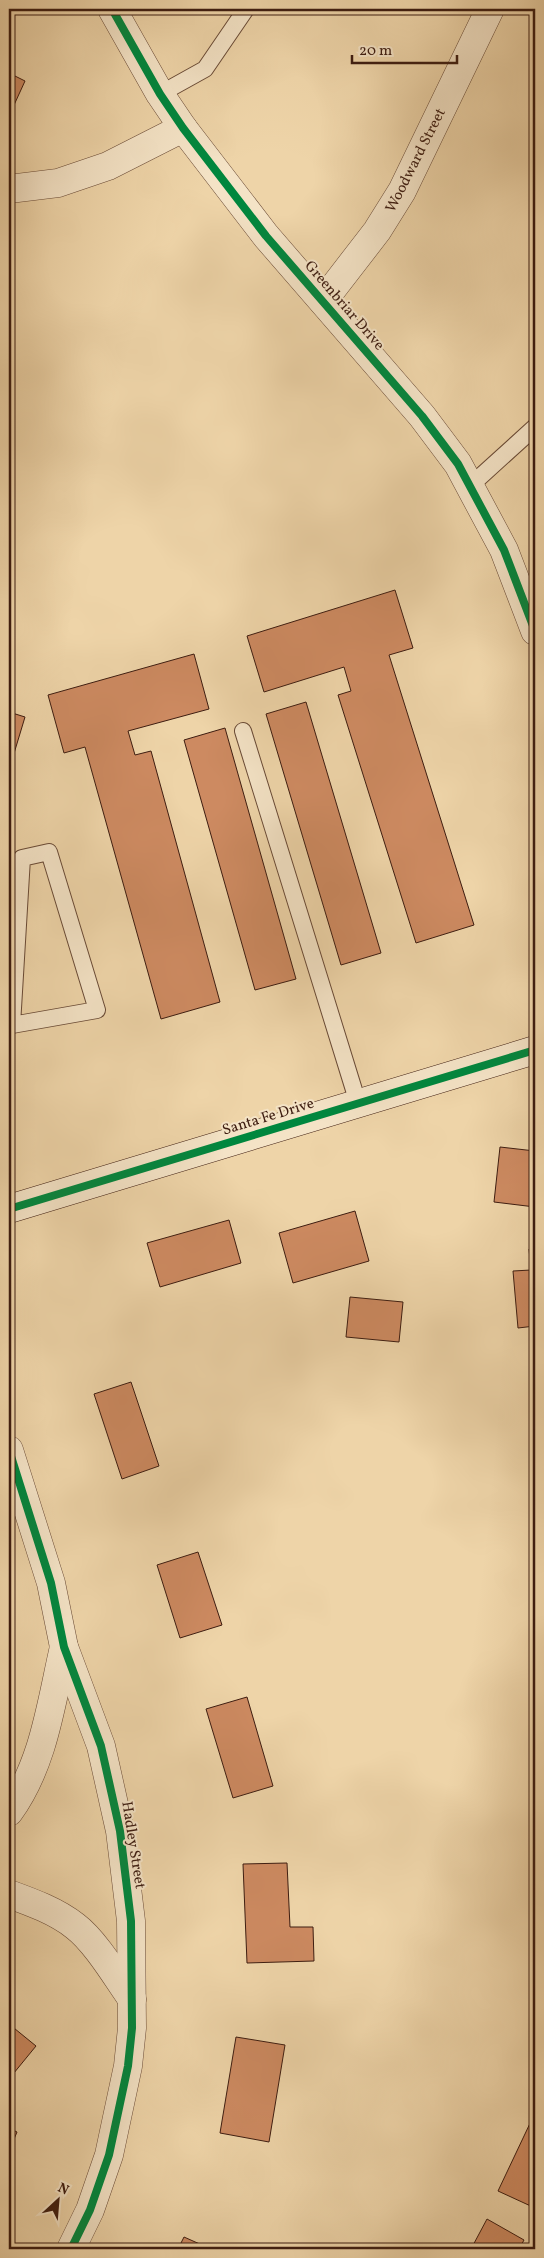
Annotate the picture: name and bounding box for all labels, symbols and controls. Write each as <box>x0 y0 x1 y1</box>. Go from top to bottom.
scale bar <box>352 32 456 64</box>
text: 20 m <box>359 41 392 62</box>
street label: Woodward Street <box>381 105 452 216</box>
street label: Greenbriar Drive <box>299 257 389 355</box>
street label: Santa Fe Drive <box>220 1094 317 1141</box>
street label: Hadley Street <box>115 1800 150 1891</box>
north arrow <box>32 2176 82 2226</box>
text: N <box>54 2179 72 2200</box>

